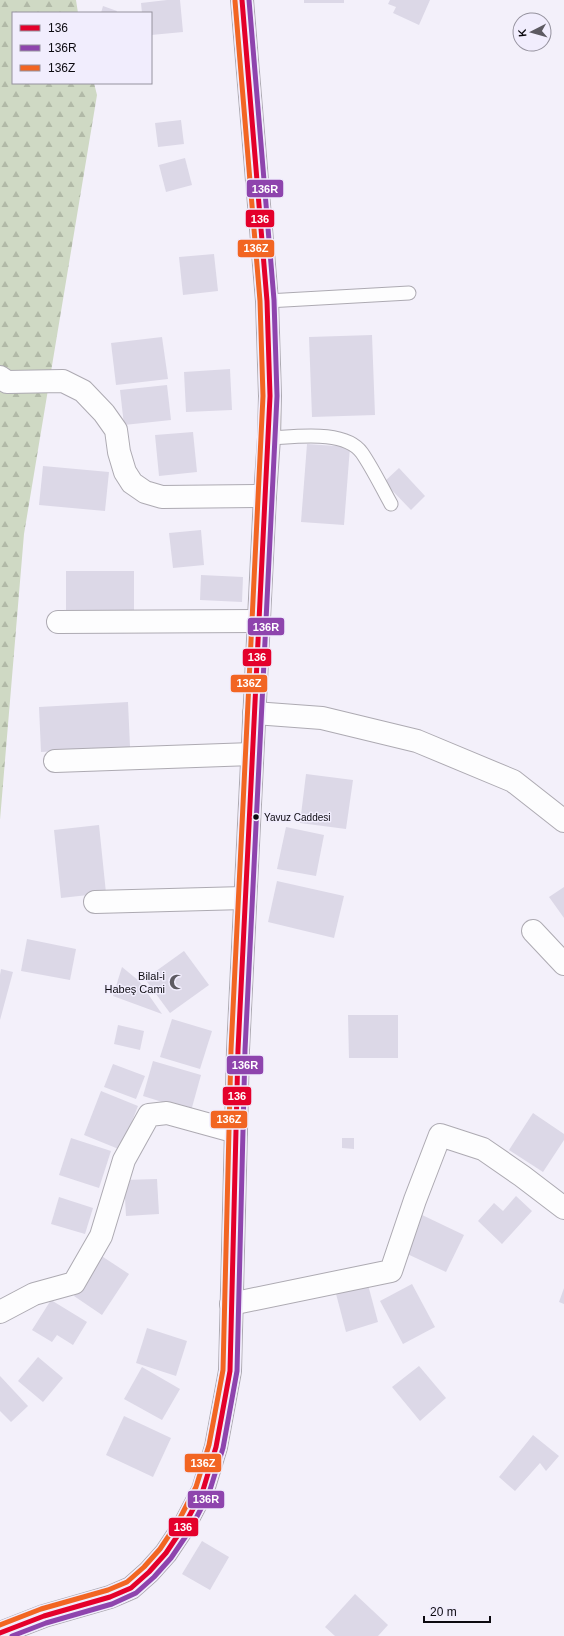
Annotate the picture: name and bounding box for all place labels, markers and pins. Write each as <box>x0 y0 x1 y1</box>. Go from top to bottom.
marker: Yavuz Caddesi <box>251 812 261 822</box>
place label: Yavuz Caddesi <box>264 812 331 823</box>
place label: Bilal-i Habeş Cami <box>104 970 165 995</box>
mosque icon: Bilal-i Habeş Cami <box>168 973 186 991</box>

